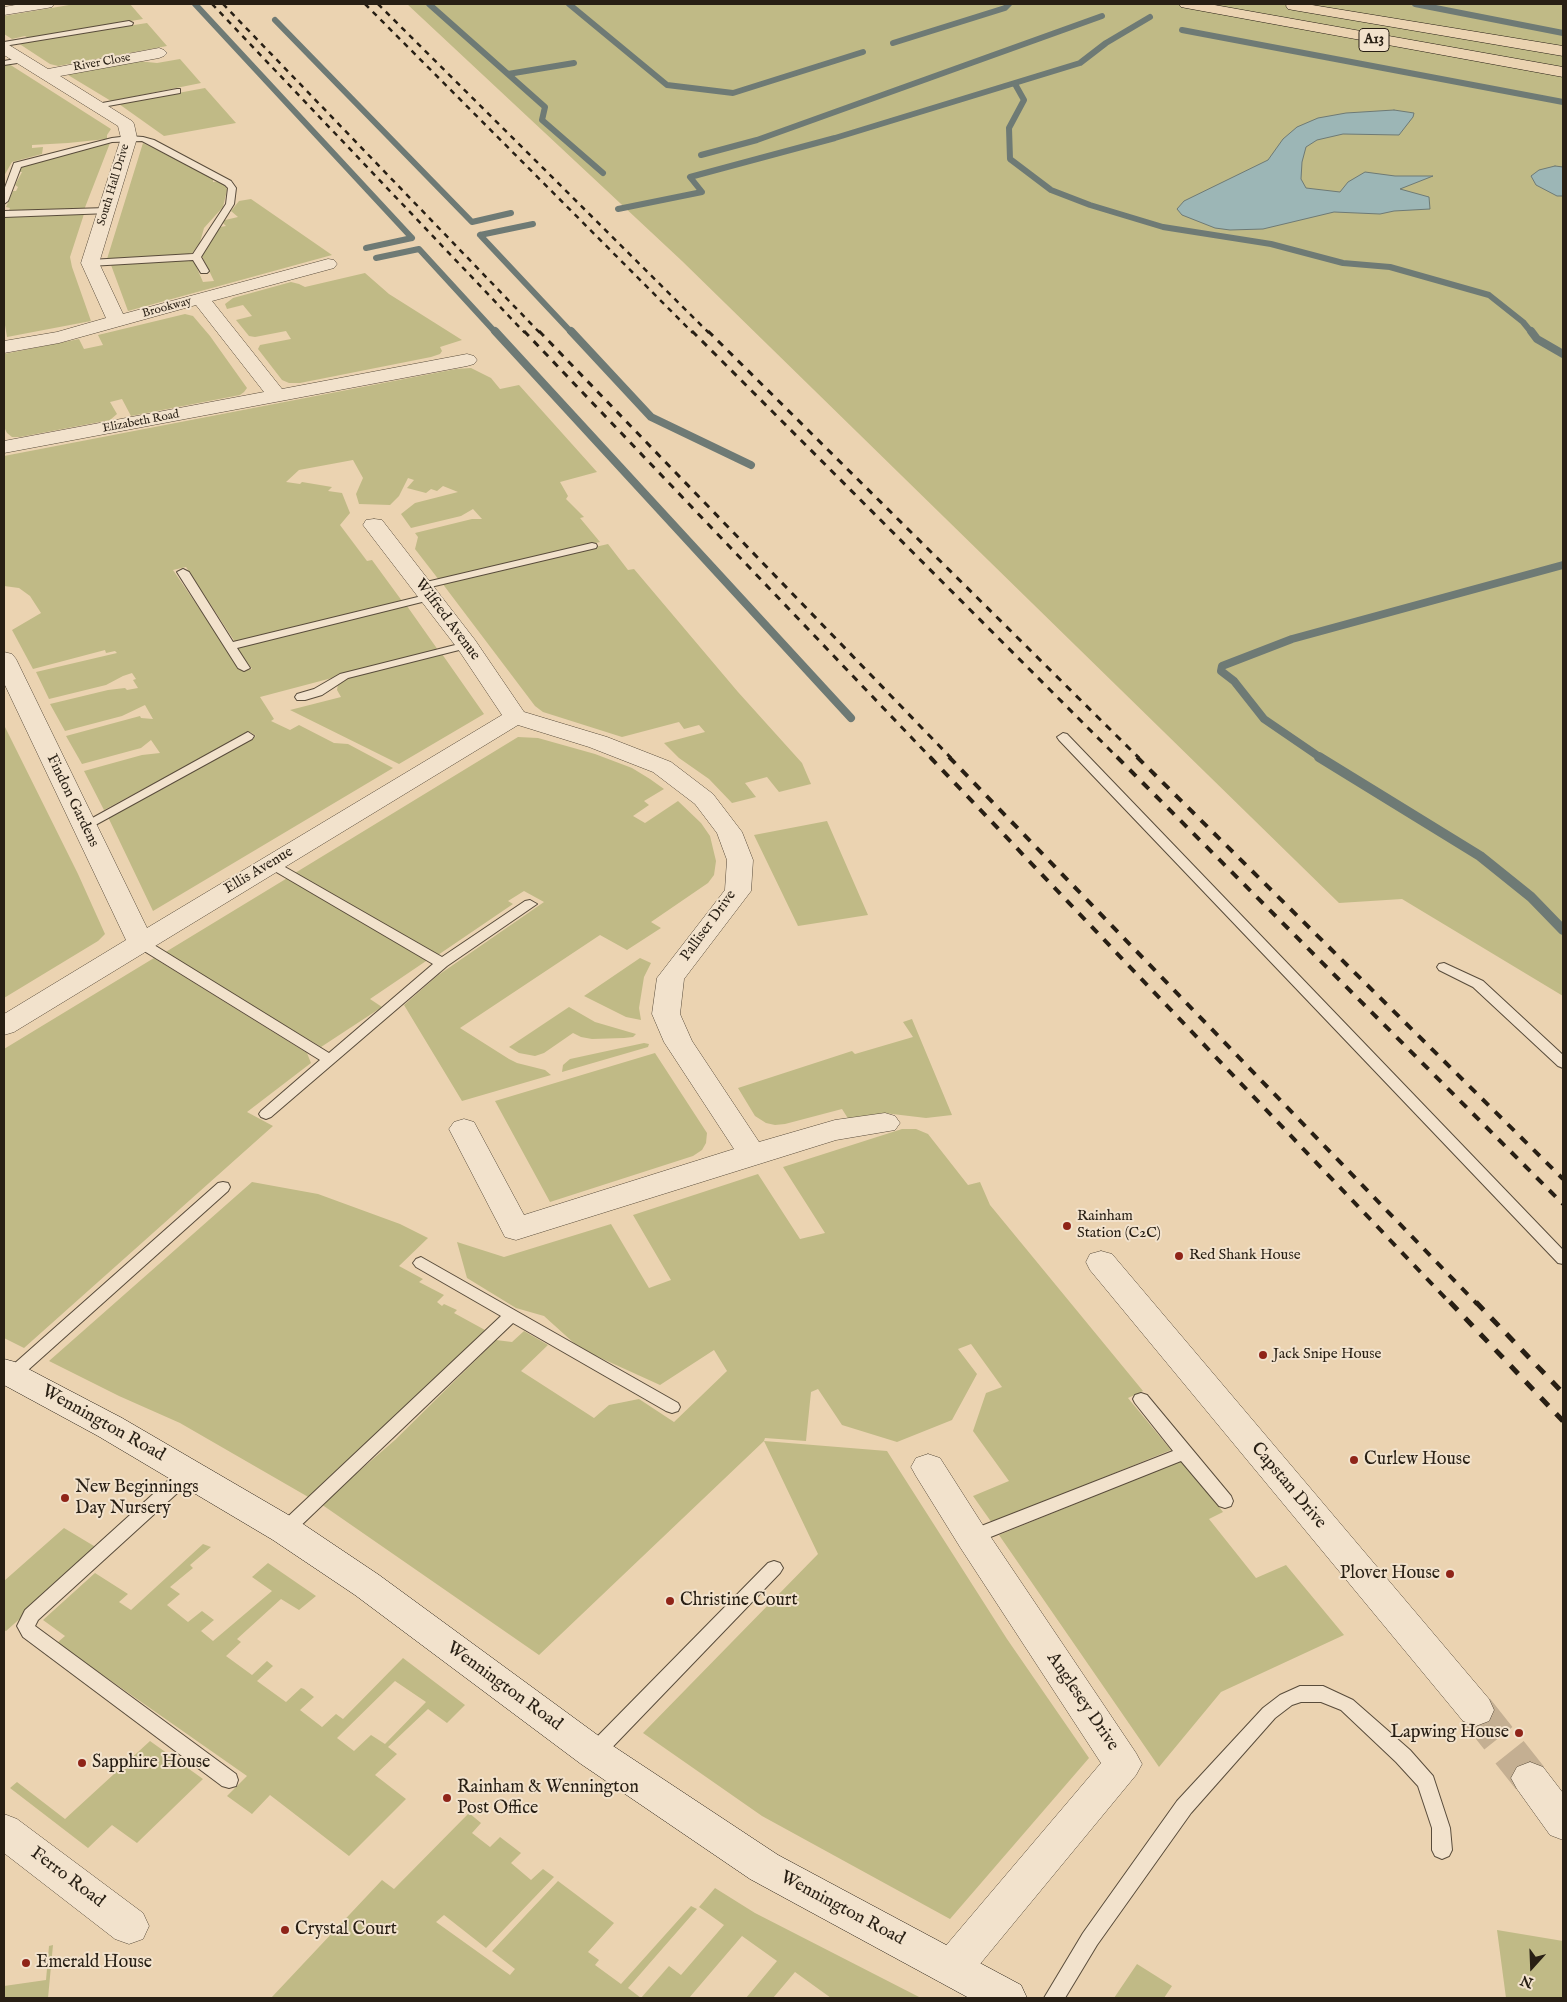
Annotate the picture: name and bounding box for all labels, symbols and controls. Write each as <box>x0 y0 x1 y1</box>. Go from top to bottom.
road number: A13 <box>1359 28 1389 52</box>
street label: River Close <box>72 51 132 75</box>
street label: South Hall Drive <box>95 142 133 228</box>
street label: Brookway <box>141 295 193 321</box>
street label: Elizabeth Road <box>101 408 181 436</box>
street label: Wilfred Avenue <box>411 576 483 664</box>
street label: Findon Gardens <box>42 752 102 850</box>
street label: Ellis Avenue <box>221 843 297 899</box>
street label: Palliser Drive <box>677 887 741 965</box>
place label: Rainham Station (C2C) <box>1077 1208 1161 1243</box>
marker: Rainham Station (C2C) <box>1061 1220 1073 1232</box>
place label: Red Shank House <box>1189 1247 1301 1265</box>
marker: Red Shank House <box>1173 1250 1185 1262</box>
place label: Jack Snipe House <box>1273 1346 1381 1364</box>
marker: Jack Snipe House <box>1257 1349 1269 1361</box>
street label: Wennington Road <box>37 1381 169 1467</box>
street label: Capstan Drive <box>1246 1438 1330 1534</box>
place label: Curlew House <box>1364 1449 1470 1471</box>
marker: Curlew House <box>1348 1454 1360 1466</box>
place label: New Beginnings Day Nursery <box>75 1477 199 1520</box>
marker: New Beginnings Day Nursery <box>59 1492 71 1504</box>
place label: Plover House <box>1340 1563 1440 1585</box>
marker: Plover House <box>1444 1568 1456 1580</box>
place label: Christine Court <box>680 1590 798 1612</box>
marker: Christine Court <box>664 1595 676 1607</box>
street label: Wennington Road <box>442 1638 566 1736</box>
street label: Anglesey Drive <box>1041 1649 1123 1755</box>
place label: Lapwing House <box>1390 1722 1509 1744</box>
marker: Lapwing House <box>1513 1727 1525 1739</box>
place label: Sapphire House <box>92 1752 210 1774</box>
marker: Sapphire House <box>76 1757 88 1769</box>
place label: Rainham & Wennington Post Office <box>457 1777 639 1820</box>
marker: Rainham & Wennington Post Office <box>441 1792 453 1804</box>
street label: Ferro Road <box>26 1843 108 1913</box>
street label: Wennington Road <box>776 1867 908 1951</box>
place label: Crystal Court <box>295 1919 397 1941</box>
marker: Crystal Court <box>279 1924 291 1936</box>
north arrow <box>1507 1942 1557 1992</box>
place label: Emerald House <box>36 1952 152 1974</box>
marker: Emerald House <box>20 1957 32 1969</box>
text: N <box>1518 1971 1536 1992</box>

